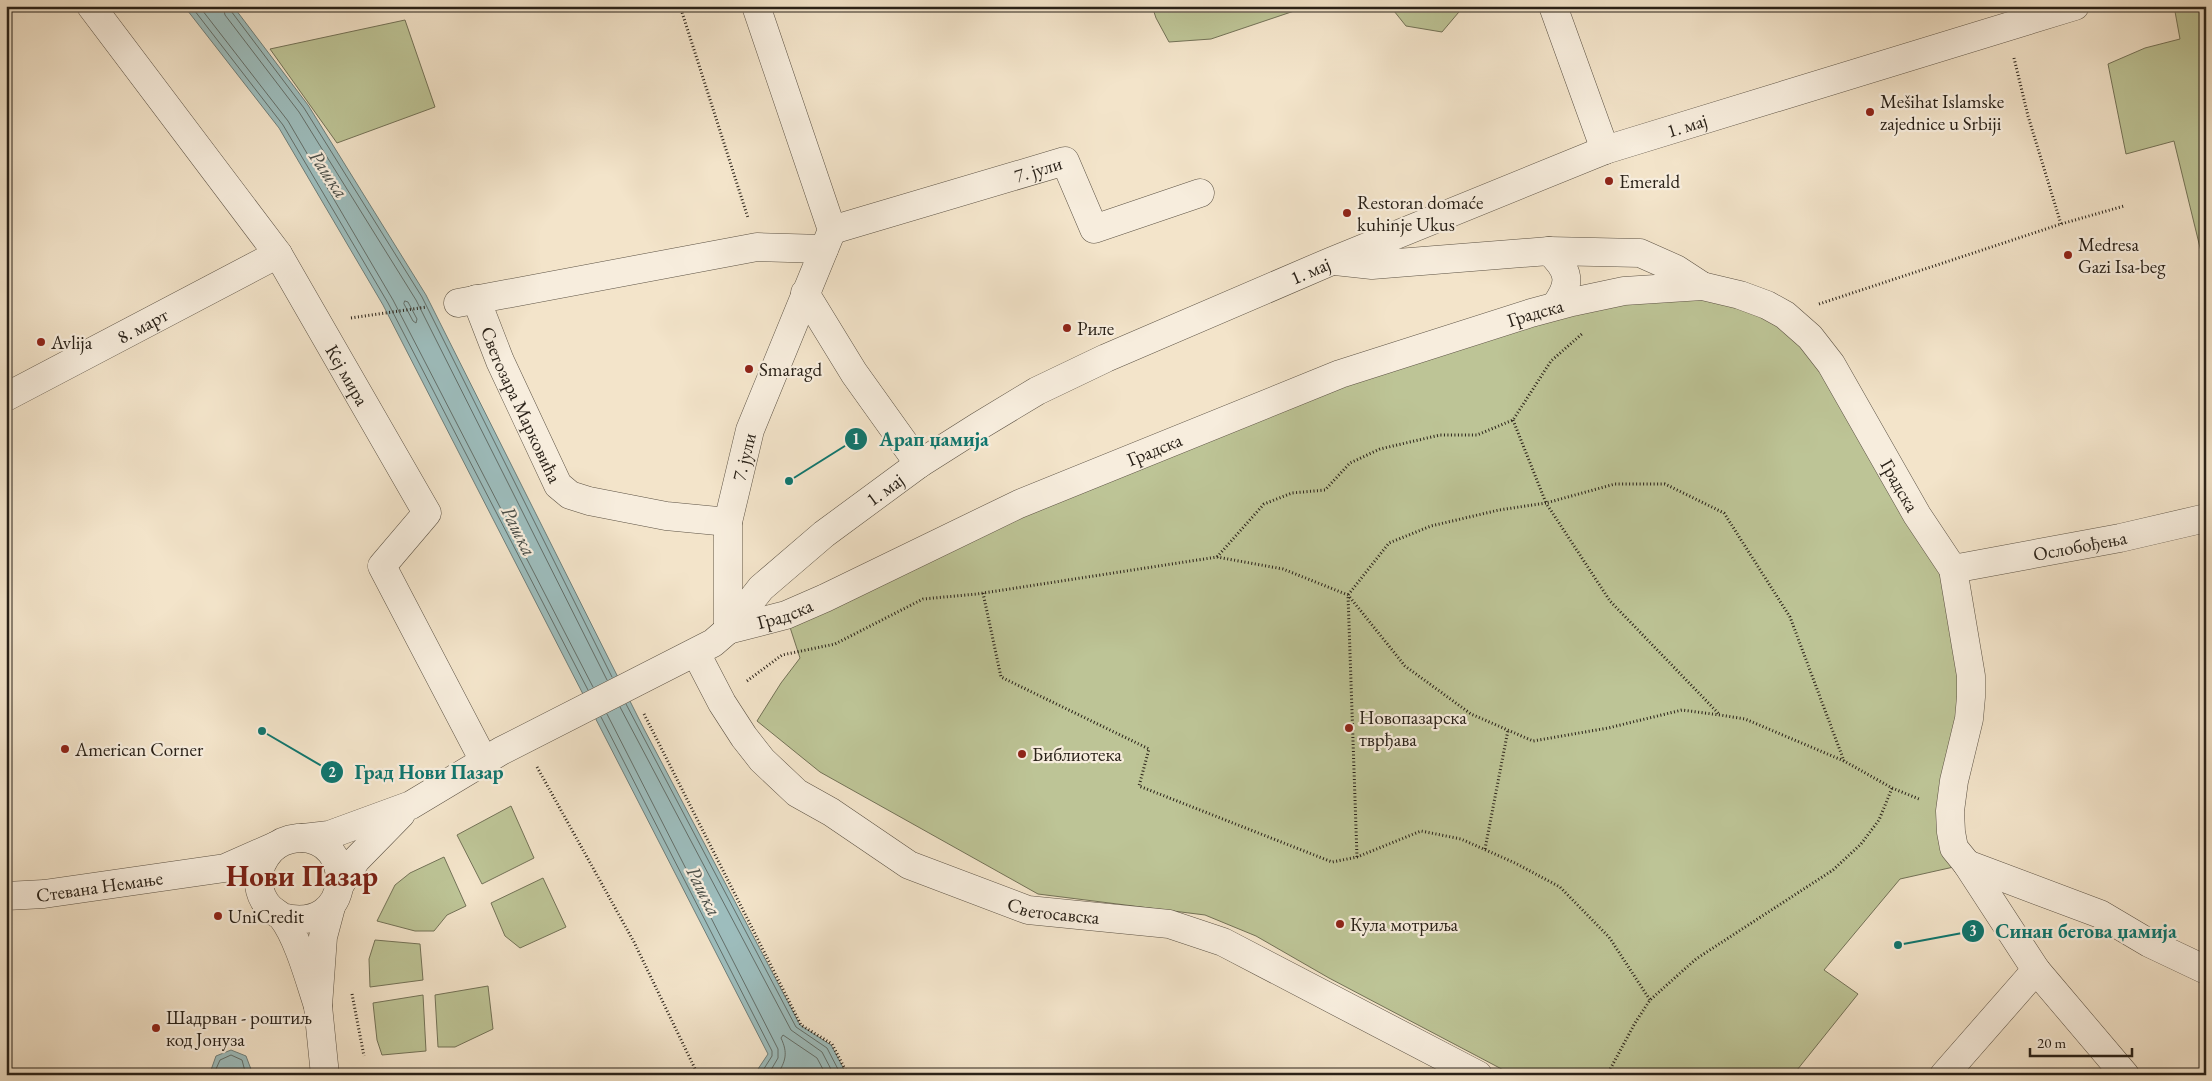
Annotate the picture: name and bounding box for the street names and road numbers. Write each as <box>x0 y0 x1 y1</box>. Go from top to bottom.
street label: 1. мај <box>1664 107 1710 143</box>
street label: 7. јули <box>1011 151 1065 188</box>
street label: 1. мај <box>1287 251 1334 290</box>
street label: Градска <box>1504 293 1567 333</box>
street label: 8. март <box>113 302 173 350</box>
street label: Светозара Марковића <box>475 323 568 488</box>
street label: Кеј мира <box>320 340 375 411</box>
street label: Градска <box>1123 427 1186 472</box>
street label: 7. јули <box>726 430 762 484</box>
street label: Градска <box>1874 454 1925 517</box>
street label: 1. мај <box>861 467 909 512</box>
street label: Ослобођења <box>2031 525 2130 567</box>
street label: Градска <box>754 593 817 635</box>
street label: Стевана Немање <box>35 865 164 907</box>
street label: Светосавска <box>1004 891 1101 930</box>

